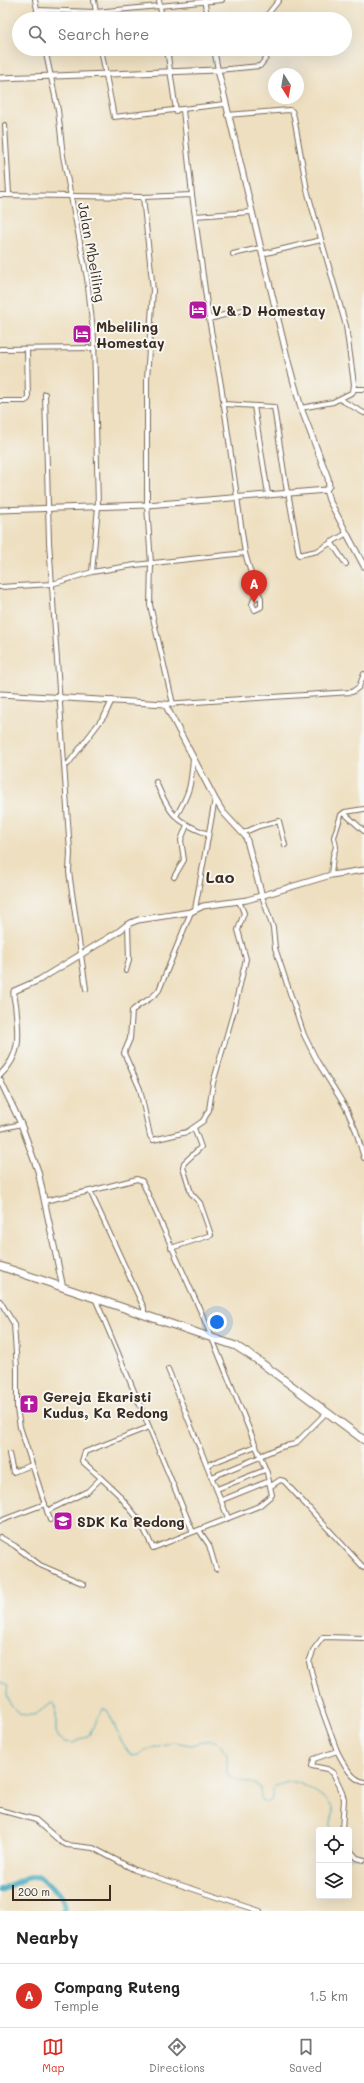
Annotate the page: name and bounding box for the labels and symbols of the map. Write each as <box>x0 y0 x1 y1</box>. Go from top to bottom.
north arrow <box>268 68 304 104</box>
street label: Jalan Mbeliling <box>74 201 110 303</box>
hotel icon: V & D Homestay <box>187 299 209 321</box>
place label: V & D Homestay <box>212 301 326 320</box>
place label: Mbeliling Homestay <box>96 317 165 352</box>
hotel icon: Mbeliling Homestay <box>71 323 93 345</box>
pin: A <box>241 570 267 603</box>
district label: Lao <box>206 866 235 887</box>
your location <box>207 1312 227 1332</box>
place label: Gereja Ekaristi Kudus, Ka Redong <box>43 1387 168 1422</box>
church icon: Gereja Ekaristi Kudus, Ka Redong <box>18 1393 40 1415</box>
school or university icon: SDK Ka Redong <box>52 1510 74 1532</box>
place label: SDK Ka Redong <box>77 1512 185 1531</box>
scale bar <box>12 1883 111 1902</box>

